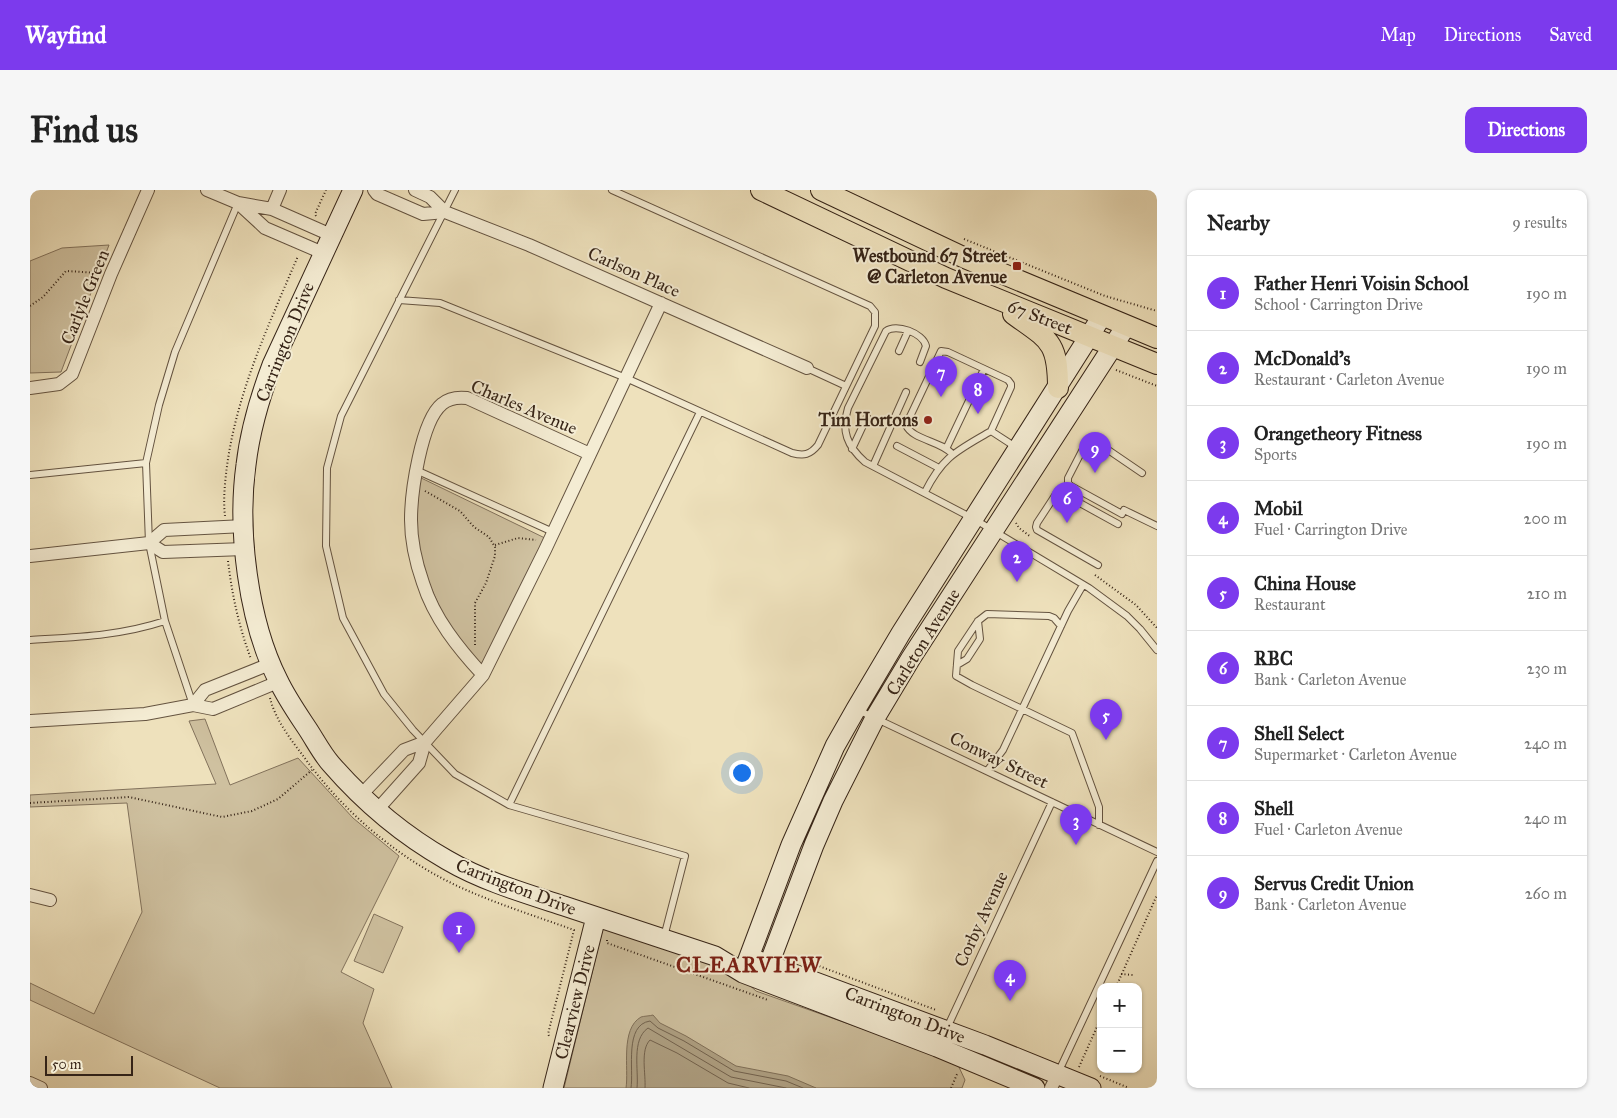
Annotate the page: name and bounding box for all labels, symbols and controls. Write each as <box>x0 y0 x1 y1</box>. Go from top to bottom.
text: Wayfind <box>25 20 107 50</box>
text: Map <box>1380 24 1416 46</box>
text: Directions <box>1444 24 1521 46</box>
text: Saved <box>1549 24 1592 46</box>
button: Directions <box>1465 107 1587 153</box>
text: Find us <box>30 109 138 152</box>
text: Nearby <box>1207 210 1270 236</box>
text: 9 results <box>1512 213 1567 232</box>
street label: Carlson Place <box>584 242 684 302</box>
place label: Westbound 67 Street @ Carleton Avenue <box>853 245 1008 288</box>
street label: Carlyle Green <box>56 246 114 348</box>
marker: Westbound 67 Street @ Carleton Avenue <box>1011 260 1023 272</box>
text: Father Henri Voisin School <box>1254 272 1469 295</box>
street label: Carrington Drive <box>251 279 320 405</box>
text: 1 <box>1220 284 1226 303</box>
text: 190 m <box>1526 284 1567 303</box>
street label: 67 Street <box>1005 295 1076 340</box>
text: School · Carrington Drive <box>1254 295 1423 314</box>
text: McDonald's <box>1254 347 1350 370</box>
pin: 7 <box>925 356 957 397</box>
text: 2 <box>1219 359 1227 378</box>
text: 190 m <box>1526 359 1567 378</box>
text: Restaurant · Carleton Avenue <box>1254 370 1445 389</box>
pin: 8 <box>962 373 994 414</box>
street label: Charles Avenue <box>468 375 580 439</box>
place label: Tim Hortons <box>818 409 918 431</box>
marker: Tim Hortons <box>922 414 934 426</box>
text: Orangetheory Fitness <box>1254 422 1422 445</box>
pin: 9 <box>1079 432 1111 473</box>
text: 3 <box>1220 434 1226 453</box>
text: 190 m <box>1526 434 1567 453</box>
text: Sports <box>1254 445 1297 464</box>
pin: 6 <box>1051 482 1083 523</box>
text: Mobil <box>1254 497 1303 520</box>
text: 4 <box>1219 509 1227 528</box>
text: 200 m <box>1524 509 1567 528</box>
text: Fuel · Carrington Drive <box>1254 520 1407 539</box>
pin: 2 <box>1001 541 1033 582</box>
text: China House <box>1254 572 1356 595</box>
street label: Carleton Avenue <box>881 584 965 700</box>
text: 5 <box>1219 584 1227 603</box>
text: 210 m <box>1527 584 1567 603</box>
text: Restaurant <box>1254 595 1326 614</box>
text: RBC <box>1254 647 1293 670</box>
text: 6 <box>1219 659 1227 678</box>
text: 230 m <box>1527 659 1567 678</box>
text: Bank · Carleton Avenue <box>1254 670 1406 689</box>
pin: 5 <box>1090 699 1122 740</box>
text: Shell Select <box>1254 722 1344 745</box>
street label: Conway Street <box>946 727 1053 794</box>
text: 7 <box>1219 734 1227 753</box>
text: 240 m <box>1524 734 1567 753</box>
text: Supermarket · Carleton Avenue <box>1254 745 1457 764</box>
your location <box>729 760 755 786</box>
text: Shell <box>1254 797 1294 820</box>
pin: 3 <box>1060 804 1092 845</box>
text: 8 <box>1219 809 1227 828</box>
text: 240 m <box>1524 809 1567 828</box>
text: Fuel · Carleton Avenue <box>1254 820 1403 839</box>
street label: Carrington Drive <box>452 854 579 921</box>
street label: Corby Avenue <box>949 868 1013 970</box>
text: Servus Credit Union <box>1254 872 1414 895</box>
text: 9 <box>1219 884 1227 903</box>
text: 260 m <box>1525 884 1567 903</box>
text: Bank · Carleton Avenue <box>1254 895 1406 914</box>
pin: 1 <box>443 912 475 953</box>
street label: Clearview Drive <box>550 942 600 1062</box>
district label: CLEARVIEW <box>676 951 822 978</box>
pin: 4 <box>994 960 1026 1001</box>
street label: Carrington Drive <box>841 982 968 1049</box>
map controls <box>1097 983 1142 1073</box>
button: + <box>1097 983 1142 1028</box>
button: − <box>1097 1028 1142 1073</box>
scale bar <box>45 1053 132 1076</box>
text: 50 m <box>52 1056 81 1073</box>

